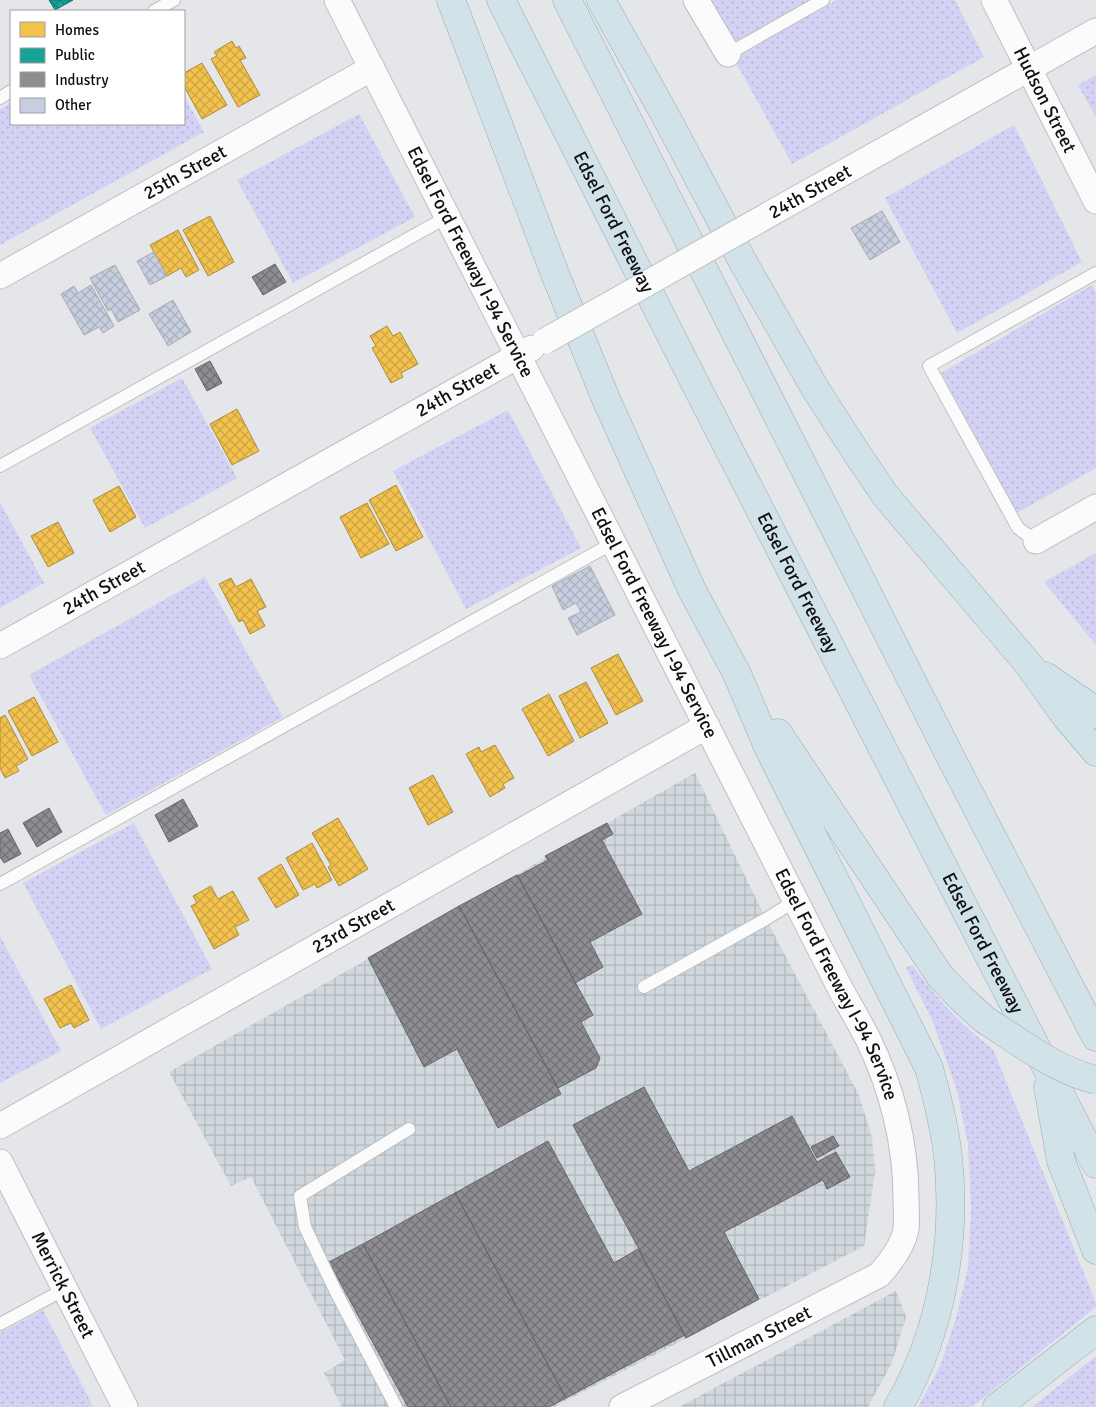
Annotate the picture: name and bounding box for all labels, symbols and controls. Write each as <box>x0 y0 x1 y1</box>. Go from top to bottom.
legend <box>10 10 185 125</box>
text: Homes <box>55 21 99 39</box>
street label: Hudson Street <box>1008 43 1082 157</box>
text: Public <box>55 46 95 64</box>
text: Industry <box>55 71 108 89</box>
text: Other <box>55 96 92 114</box>
street label: 25th Street <box>139 140 231 205</box>
street label: Edsel Ford Freeway I-94 Service <box>402 142 539 382</box>
street label: Edsel Ford Freeway <box>568 147 659 297</box>
street label: 24th Street <box>764 159 856 225</box>
street label: 24th Street <box>411 357 503 423</box>
street label: Edsel Ford Freeway I-94 Service <box>585 503 723 742</box>
street label: Edsel Ford Freeway <box>751 508 844 658</box>
street label: 24th Street <box>58 555 150 621</box>
street label: Edsel Ford Freeway I-94 Service <box>769 864 903 1103</box>
street label: Edsel Ford Freeway <box>936 869 1029 1018</box>
street label: 23rd Street <box>308 893 399 959</box>
street label: Merrick Street <box>26 1228 100 1343</box>
street label: Tillman Street <box>703 1300 816 1374</box>

